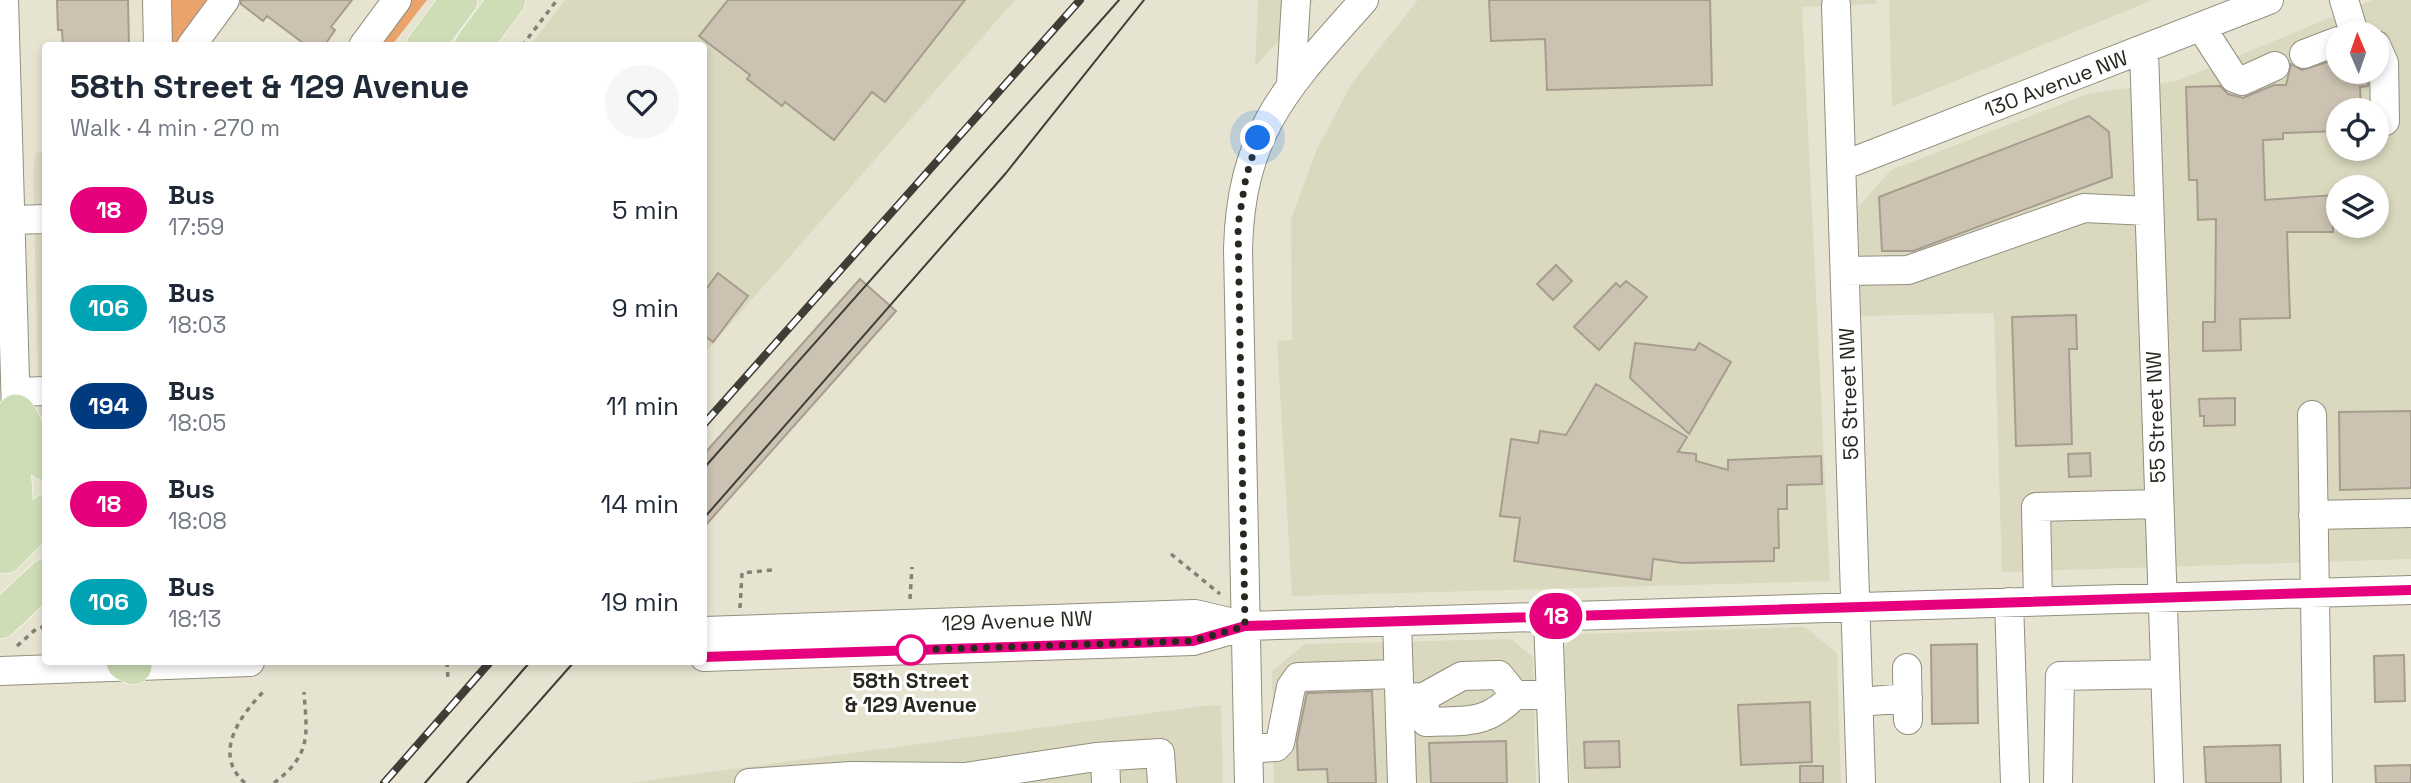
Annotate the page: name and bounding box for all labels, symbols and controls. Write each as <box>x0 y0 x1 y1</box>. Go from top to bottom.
north arrow <box>2326 21 2389 84</box>
map controls <box>2326 21 2389 238</box>
street label: 130 Avenue NW <box>1980 44 2132 123</box>
button: heart <box>605 65 679 139</box>
text: 58th Street & 129 Avenue <box>70 66 469 108</box>
button: locate <box>2326 98 2389 161</box>
text: Walk · 4 min · 270 m <box>70 113 280 143</box>
your location <box>1240 120 1275 155</box>
button: layers <box>2326 175 2389 238</box>
text: Bus <box>168 178 215 212</box>
text: 5 min <box>612 193 679 227</box>
text: 18 <box>96 194 121 225</box>
text: 17:59 <box>168 212 224 242</box>
text: Bus <box>168 276 215 310</box>
text: 9 min <box>612 291 679 325</box>
text: 106 <box>88 292 129 323</box>
text: 18:03 <box>168 310 226 340</box>
street label: 56 Street NW <box>1833 327 1864 461</box>
street label: 55 Street NW <box>2140 350 2171 484</box>
text: Bus <box>168 374 215 408</box>
text: 11 min <box>606 389 679 423</box>
text: 194 <box>88 390 129 421</box>
text: 18:05 <box>168 408 226 438</box>
text: Bus <box>168 472 215 506</box>
text: 14 min <box>601 487 679 521</box>
text: 18 <box>96 488 121 519</box>
text: 18:08 <box>168 506 227 536</box>
text: Bus <box>168 570 215 604</box>
text: 19 min <box>601 585 679 619</box>
text: 106 <box>88 586 129 617</box>
line badge: 18 <box>1524 593 1588 639</box>
text: 18 <box>1543 600 1569 631</box>
text: 18:13 <box>168 604 221 634</box>
street label: 129 Avenue NW <box>941 604 1093 637</box>
marker: 58th Street & 129 Avenue <box>896 635 926 665</box>
place label: 58th Street & 129 Avenue <box>845 667 977 718</box>

